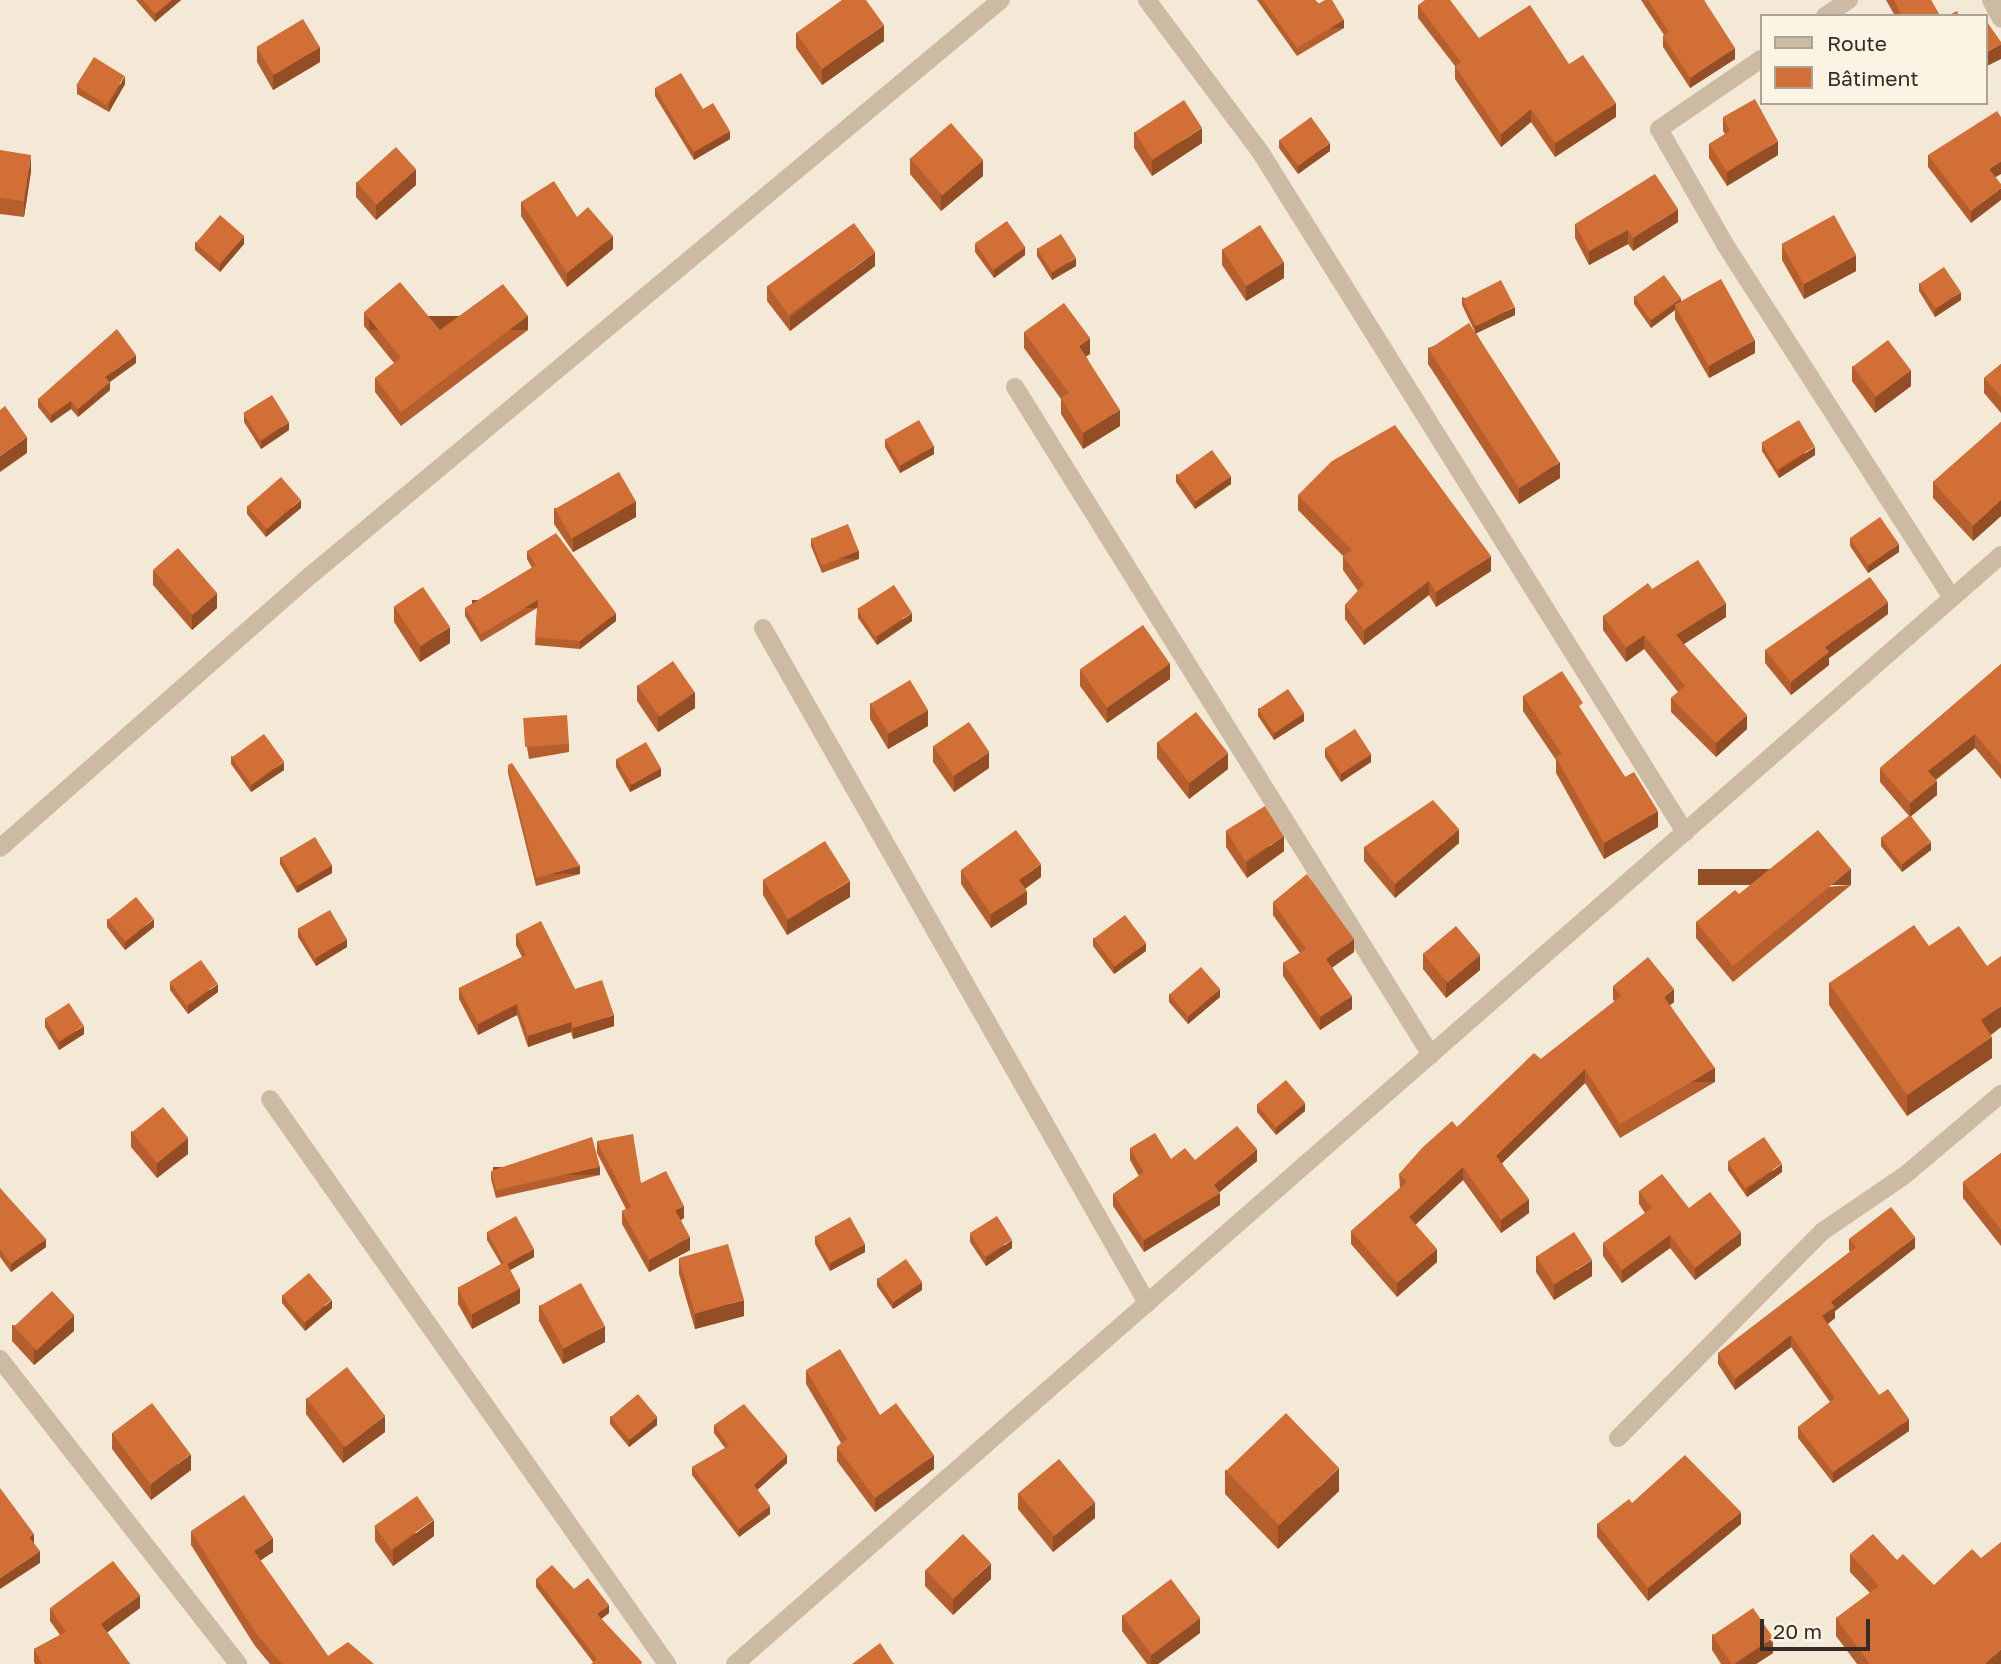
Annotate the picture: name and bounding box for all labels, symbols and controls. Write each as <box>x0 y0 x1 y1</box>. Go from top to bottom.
legend <box>1759 14 1987 105</box>
text: Route <box>1827 30 1887 56</box>
text: Bâtiment <box>1827 65 1919 91</box>
scale bar <box>1763 1604 1873 1648</box>
text: 20 m <box>1773 1618 1822 1644</box>

